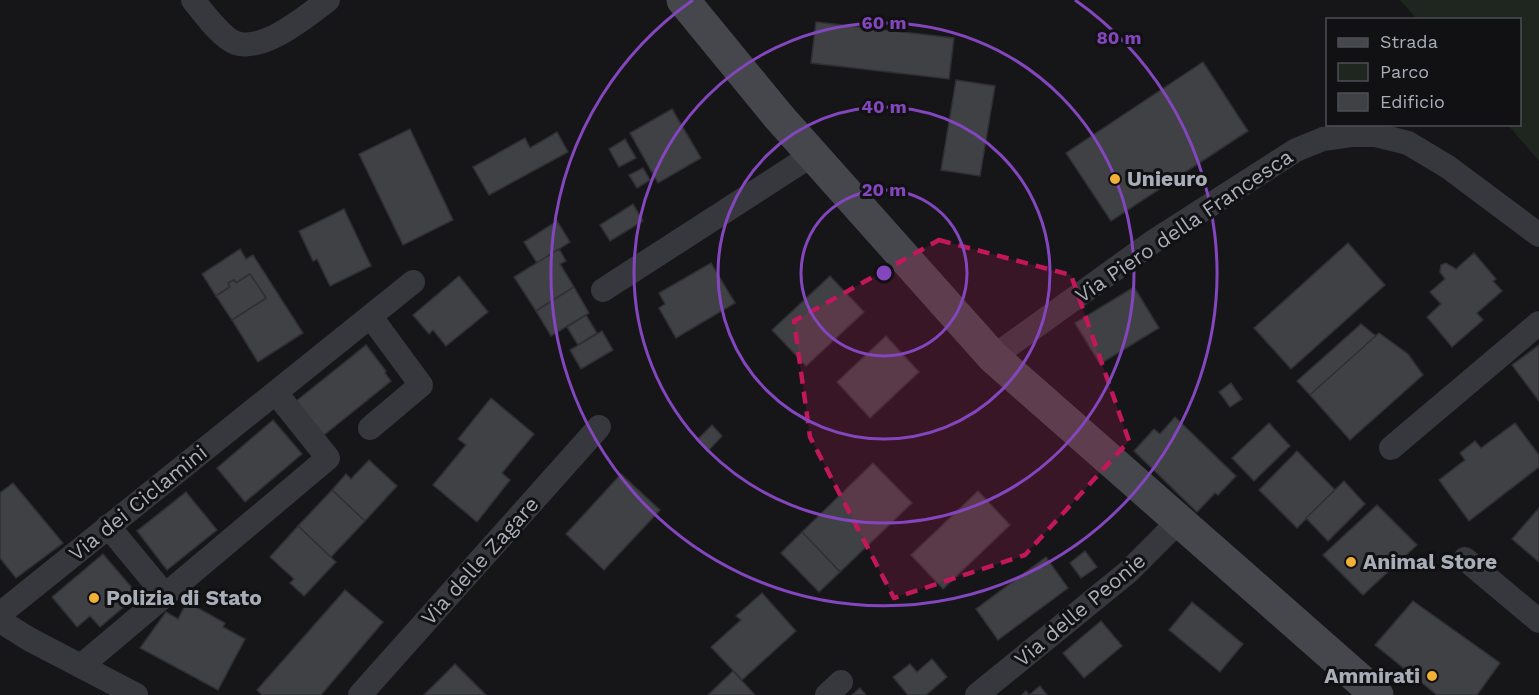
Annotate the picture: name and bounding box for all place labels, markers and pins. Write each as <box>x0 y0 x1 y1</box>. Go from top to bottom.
place label: Unieuro <box>1127 166 1208 191</box>
marker: Unieuro <box>1108 172 1122 186</box>
centre of rings <box>874 263 894 283</box>
place label: Animal Store <box>1363 549 1497 574</box>
marker: Animal Store <box>1344 555 1358 569</box>
place label: Polizia di Stato <box>106 585 262 610</box>
marker: Polizia di Stato <box>87 591 101 605</box>
place label: Ammirati <box>1324 663 1420 688</box>
marker: Ammirati <box>1425 669 1439 683</box>

